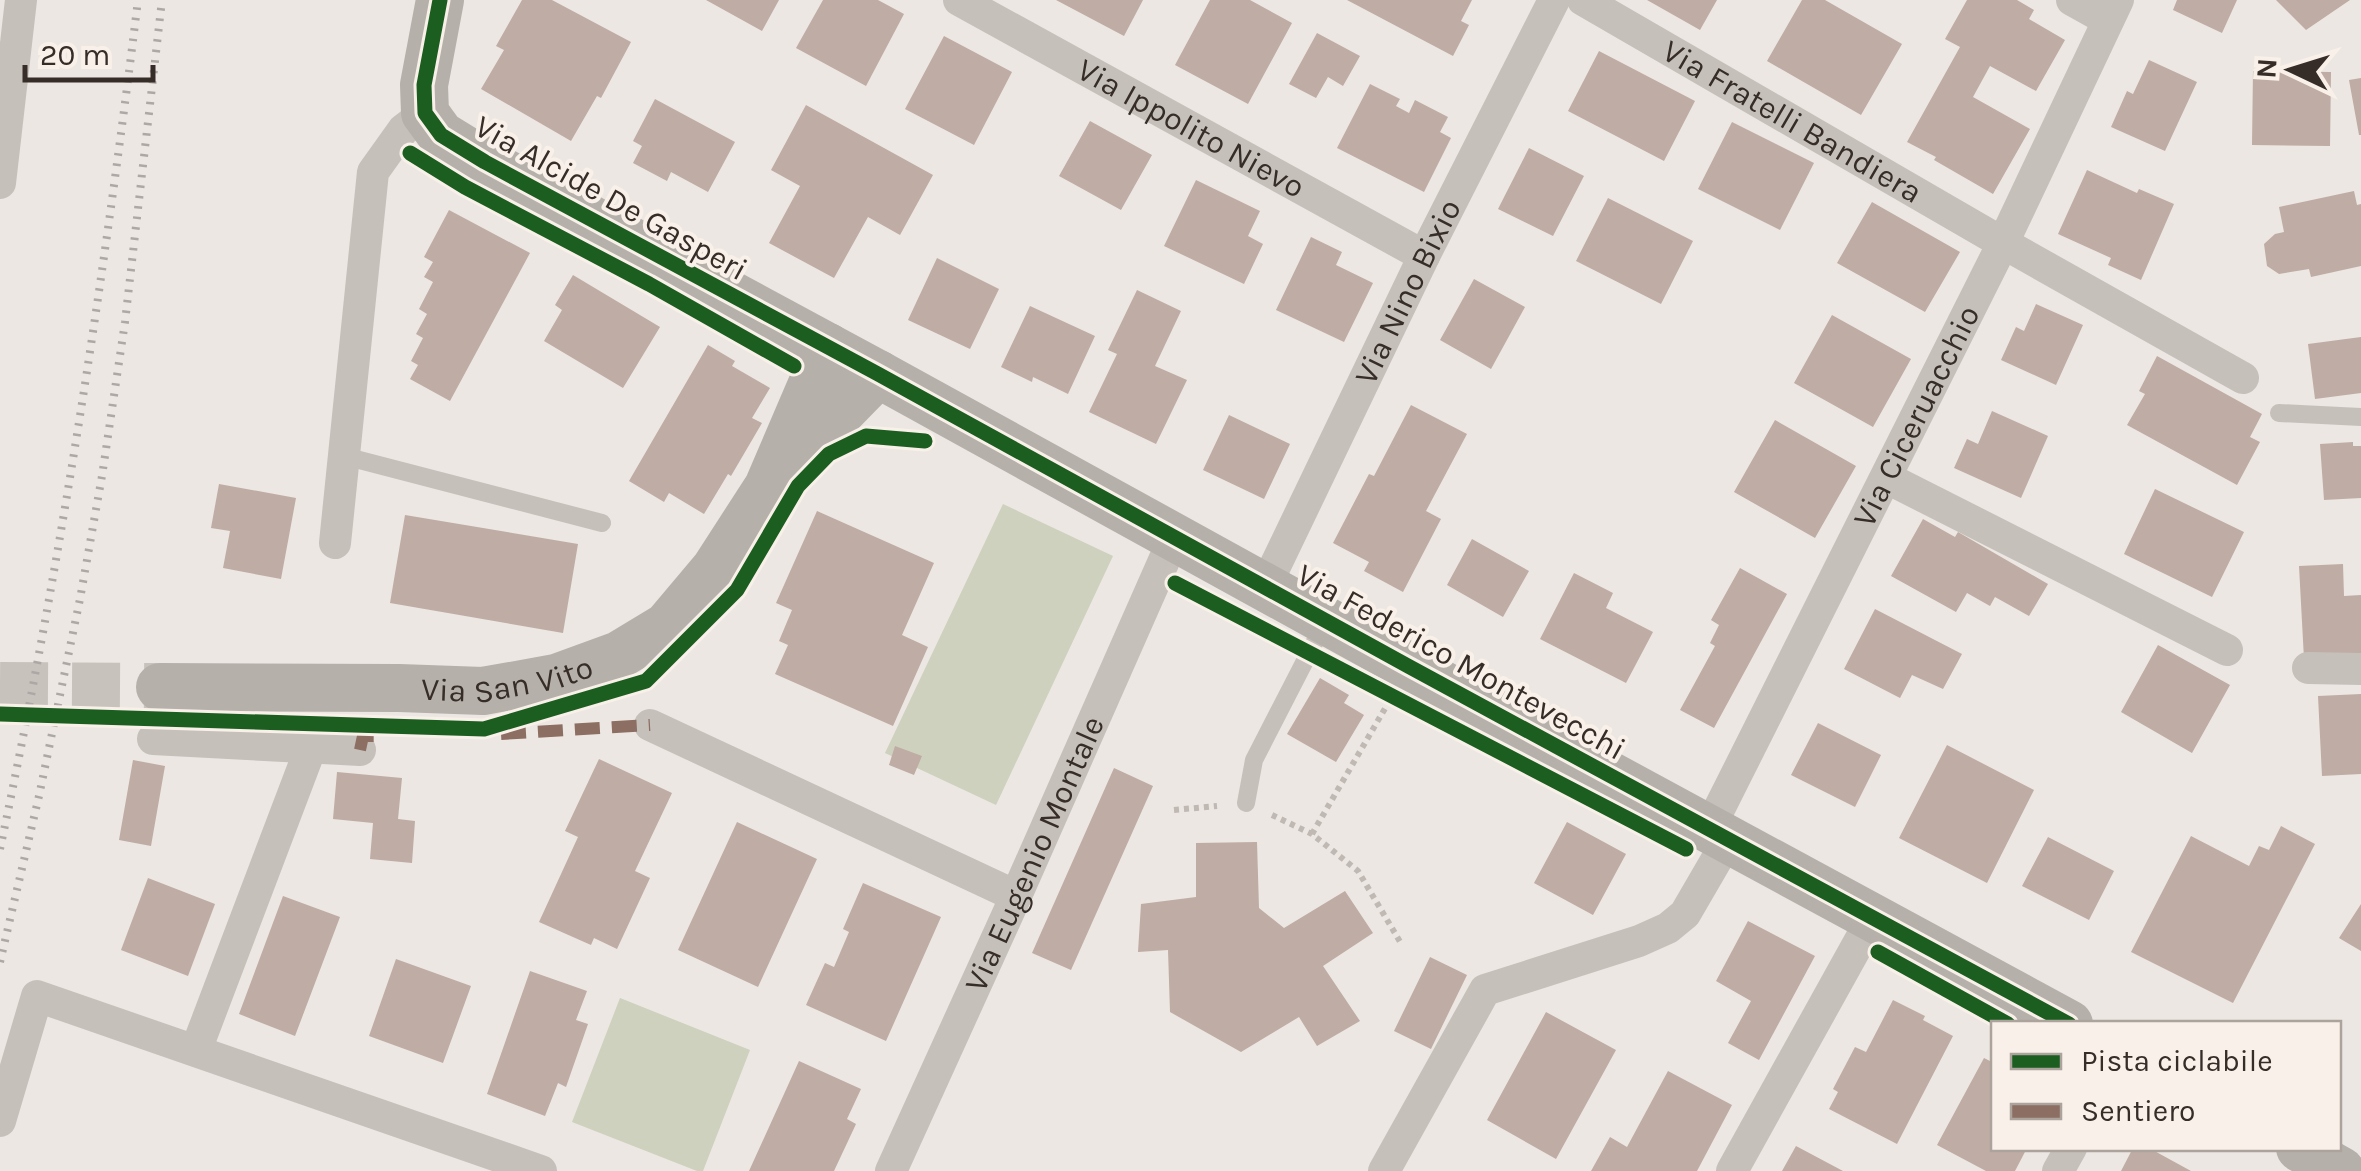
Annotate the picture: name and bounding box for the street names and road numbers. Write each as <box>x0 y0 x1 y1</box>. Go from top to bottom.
street label: Via Fratelli Bandiera <box>1656 32 1929 211</box>
street label: Via Ippolito Nievo <box>1071 50 1311 205</box>
street label: Via Alcide De Gasperi <box>468 108 754 288</box>
street label: Via Nino Bixio <box>1347 193 1468 390</box>
street label: Via Ciceruacchio <box>1845 299 1987 533</box>
street label: Via Federico Montevecchi <box>1290 556 1632 768</box>
street label: Via San Vito <box>420 648 598 711</box>
street label: Via Eugenio Montale <box>957 710 1112 997</box>

